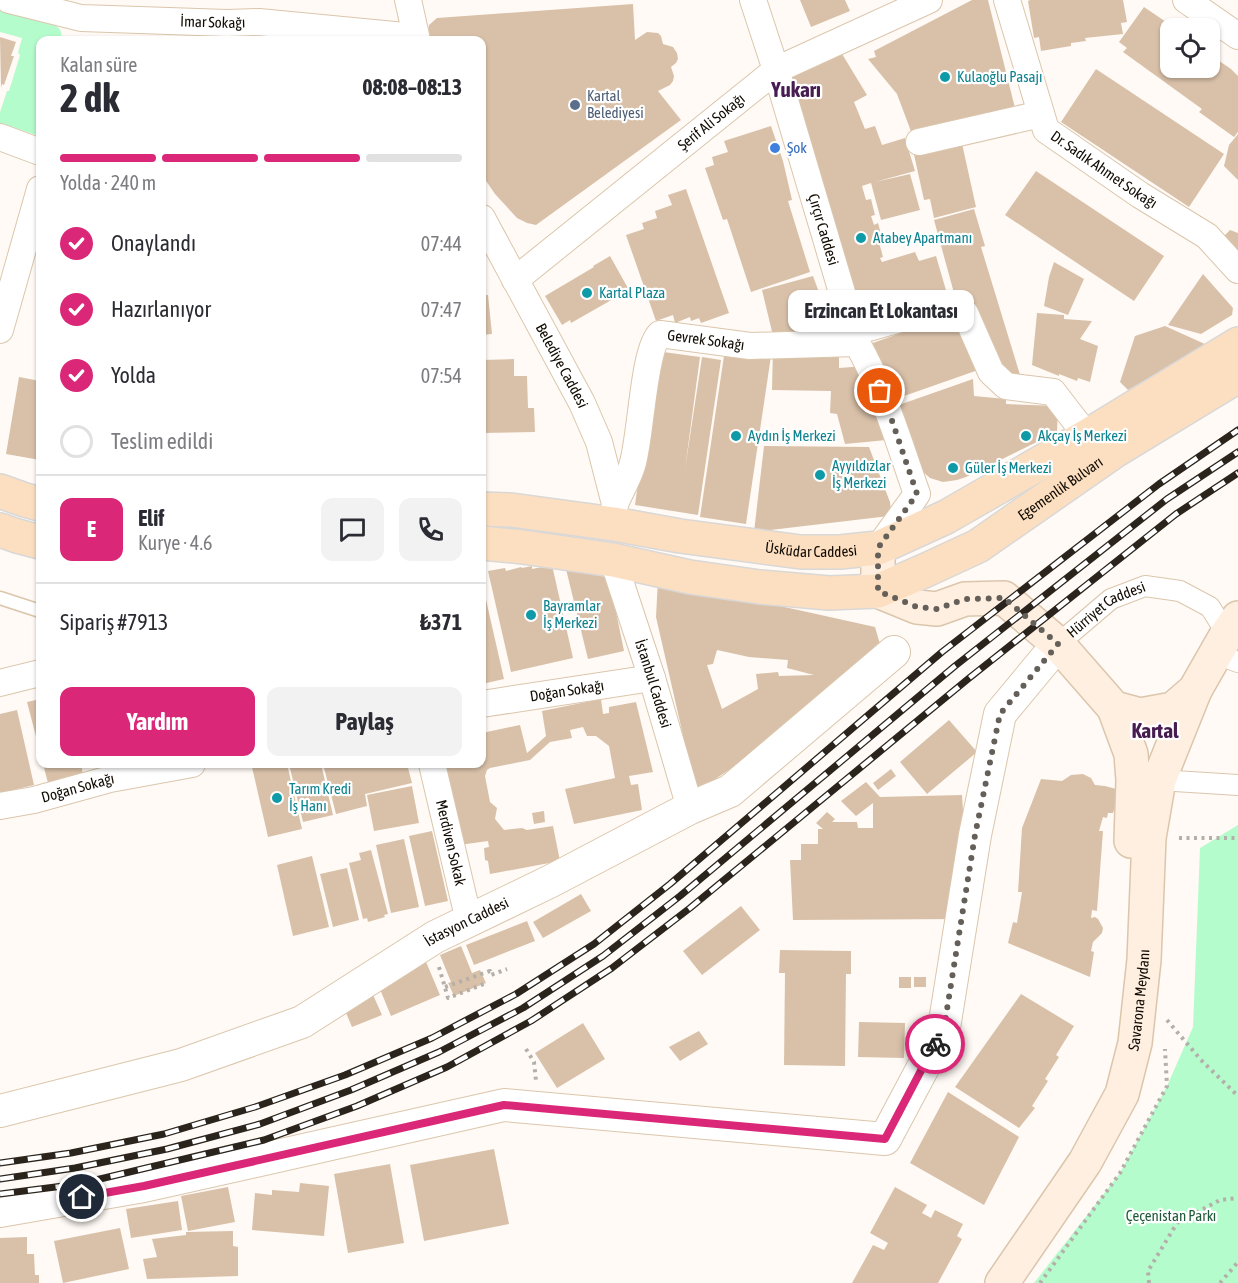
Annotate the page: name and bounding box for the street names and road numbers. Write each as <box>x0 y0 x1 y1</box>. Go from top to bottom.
street label: İmar Sokağı <box>180 12 245 31</box>
street label: Şerif Ali Sokağı <box>674 90 748 154</box>
street label: Dr. Sadık Ahmet Sokağı <box>1048 127 1160 211</box>
street label: Çırçır Caddesi <box>805 192 842 267</box>
street label: Belediye Caddesi <box>533 320 592 410</box>
street label: Gevrek Sokağı <box>666 326 746 353</box>
street label: Egemenlik Bulvarı <box>1014 453 1106 524</box>
street label: Üsküdar Caddesi <box>764 538 858 560</box>
street label: Hürriyet Caddesi <box>1063 578 1148 641</box>
street label: İstanbul Caddesi <box>632 637 675 730</box>
street label: Doğan Sokağı <box>529 676 605 705</box>
street label: Doğan Sokağı <box>39 769 115 806</box>
street label: Merdiven Sokak <box>433 798 469 888</box>
street label: İstasyon Caddesi <box>421 894 511 950</box>
street label: Savarona Meydanı <box>1124 949 1152 1052</box>

